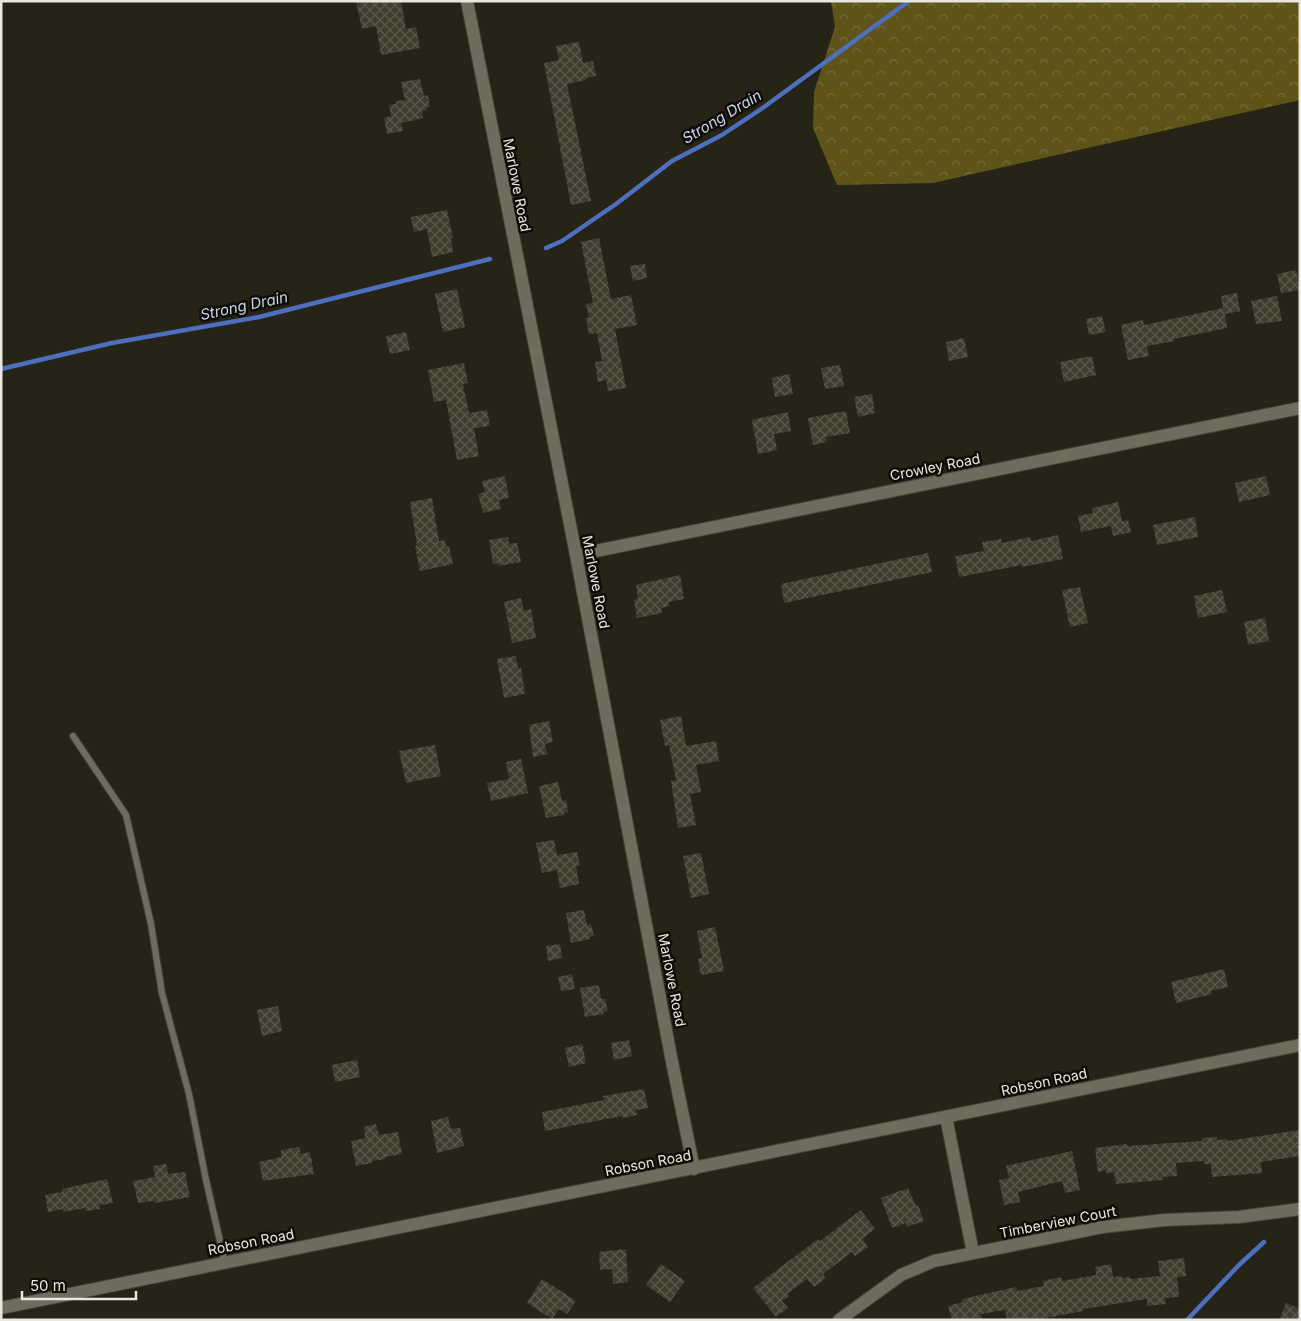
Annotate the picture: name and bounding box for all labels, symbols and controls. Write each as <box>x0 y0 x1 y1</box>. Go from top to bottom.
water label: Strong Drain <box>679 85 765 148</box>
street label: Marlowe Road <box>500 137 535 233</box>
water label: Strong Drain <box>198 287 290 324</box>
street label: Crowley Road <box>888 449 982 484</box>
street label: Marlowe Road <box>579 534 614 630</box>
street label: Marlowe Road <box>655 932 690 1028</box>
street label: Robson Road <box>999 1064 1088 1099</box>
street label: Robson Road <box>603 1146 692 1179</box>
street label: Timberview Court <box>998 1202 1118 1241</box>
street label: Robson Road <box>206 1225 295 1258</box>
scale bar <box>22 1268 136 1300</box>
text: 50 m <box>30 1276 66 1295</box>

